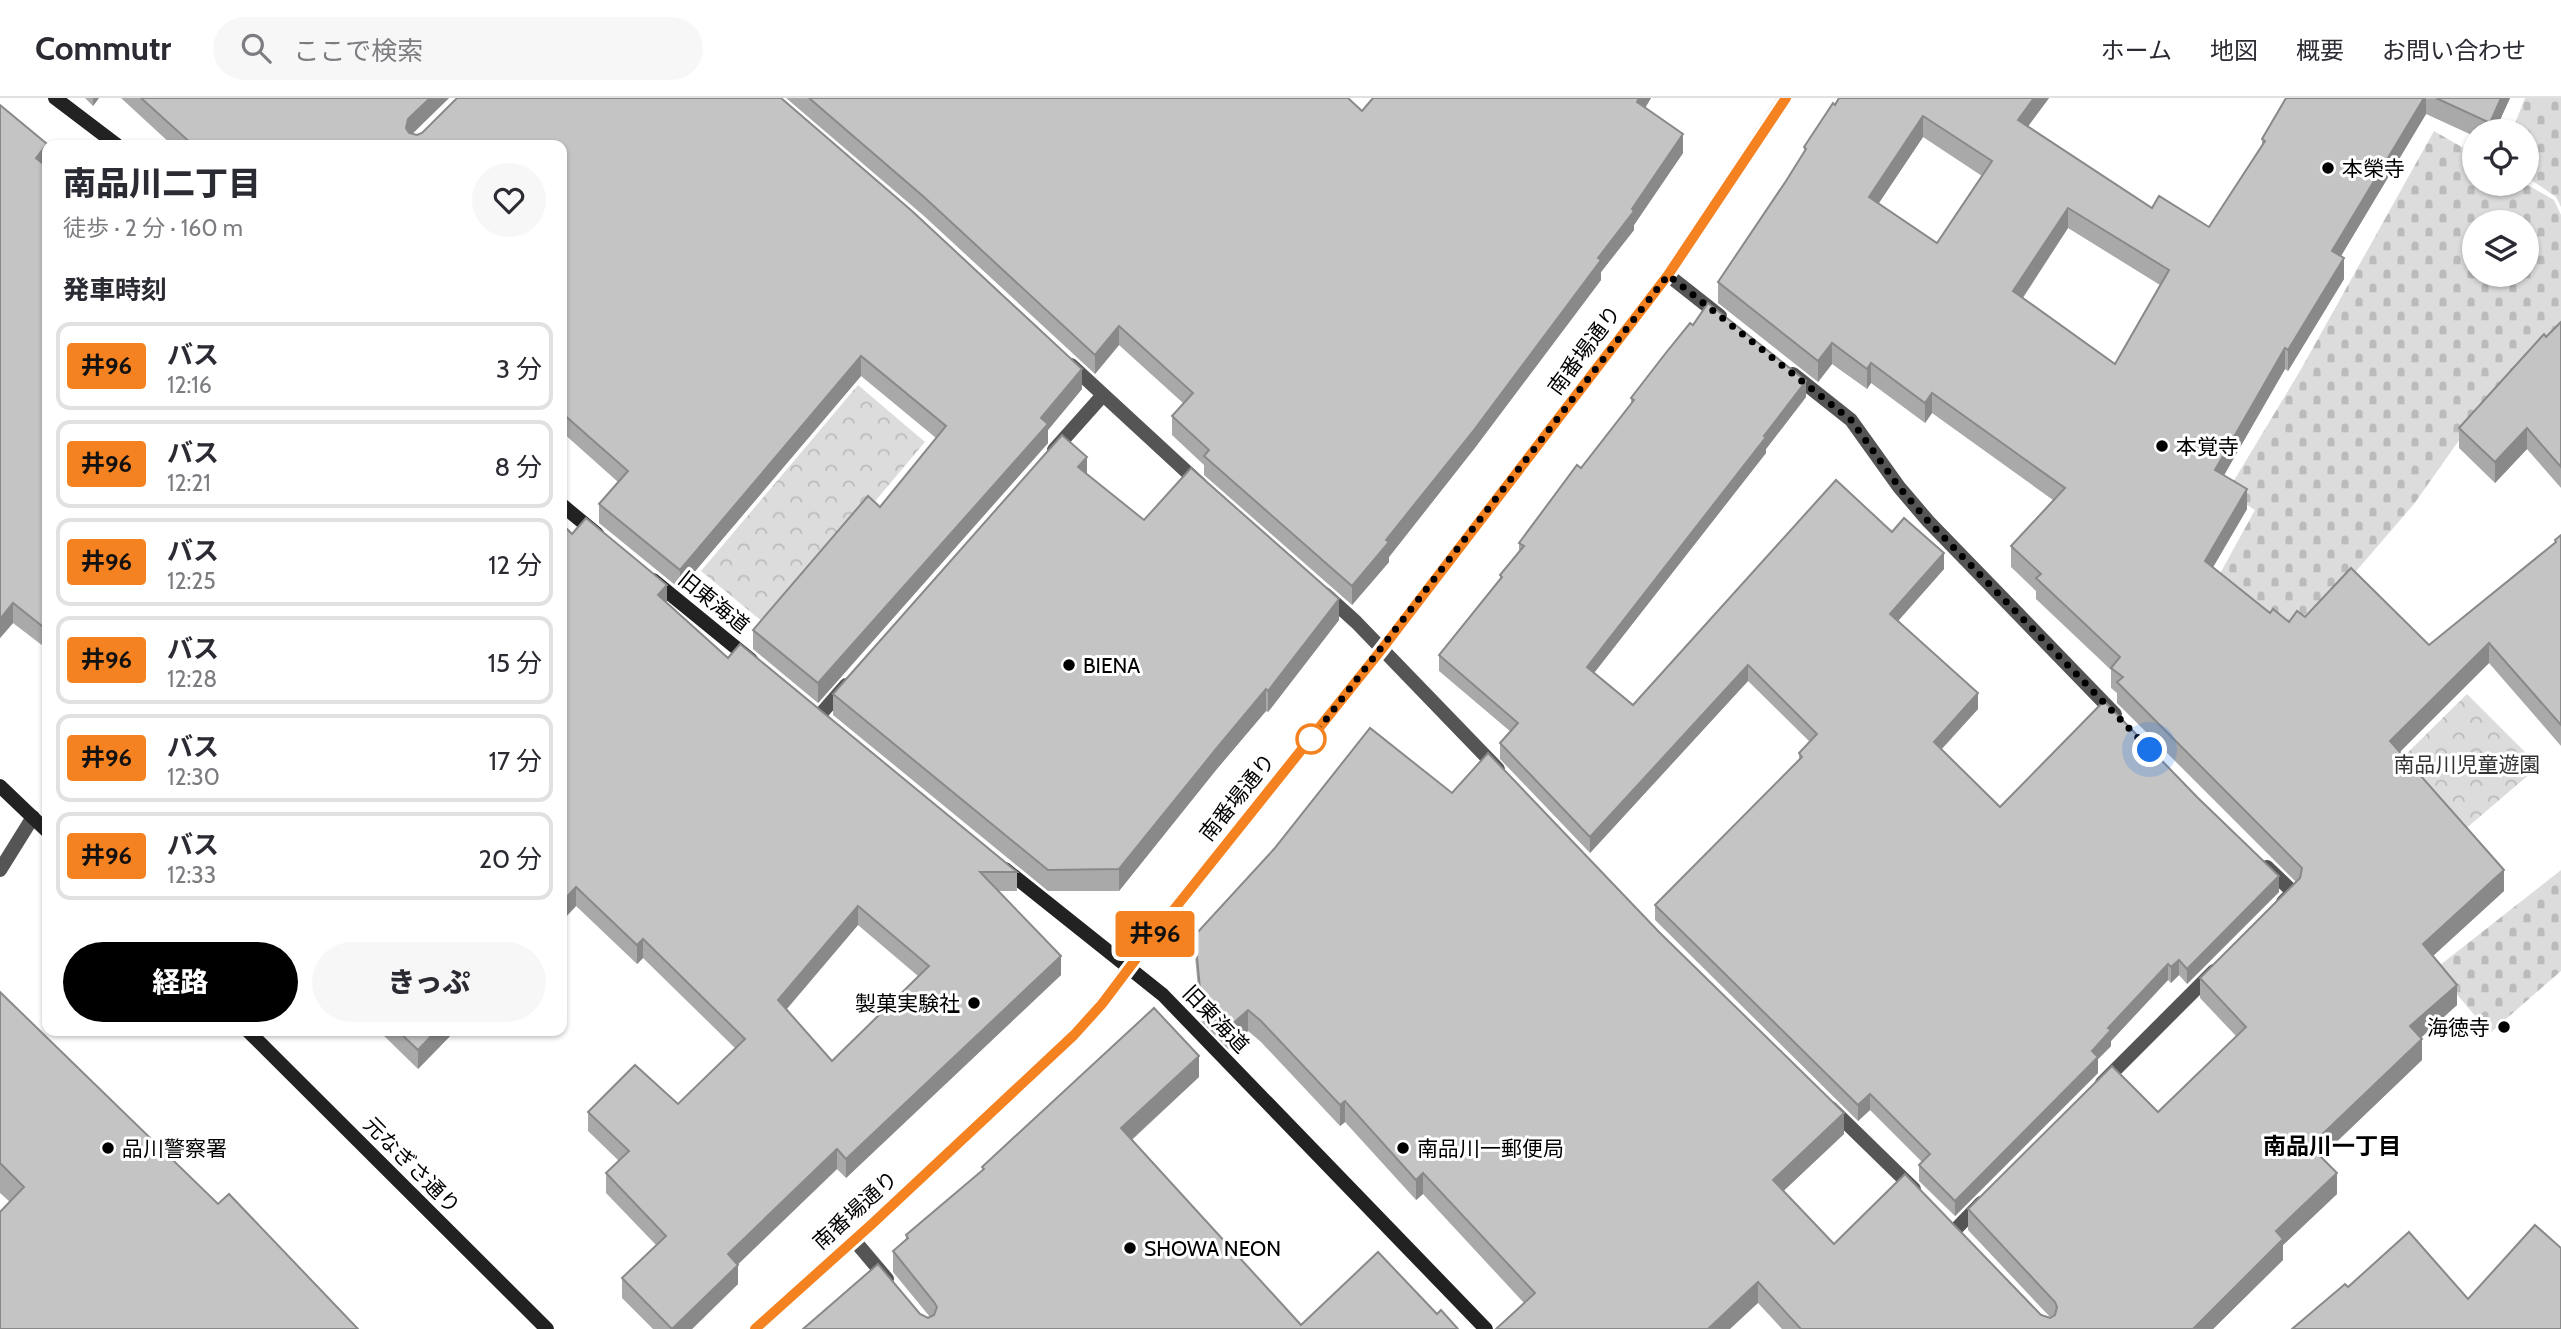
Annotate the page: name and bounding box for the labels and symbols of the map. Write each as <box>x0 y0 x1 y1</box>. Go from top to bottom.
place label: 本榮寺 <box>2342 156 2405 181</box>
marker: 本榮寺 <box>2320 160 2336 176</box>
street label: 南番場通り <box>1542 301 1626 399</box>
place label: 本覚寺 <box>2176 434 2239 459</box>
marker: 本覚寺 <box>2154 438 2170 454</box>
street label: 旧東海道 <box>673 566 755 638</box>
place label: BIENA <box>1083 653 1140 678</box>
marker: BIENA <box>1061 657 1077 673</box>
unlabelled marker <box>1296 724 1326 754</box>
your location <box>2132 732 2167 767</box>
street label: 南番場通り <box>1194 748 1280 846</box>
park label: 南品川児童遊園 <box>2394 752 2541 777</box>
line badge: 井96 <box>1115 911 1195 957</box>
street label: 旧東海道 <box>1178 980 1254 1058</box>
place label: 製菓実験社 <box>855 991 960 1016</box>
marker: 製菓実験社 <box>966 995 982 1011</box>
place label: 海徳寺 <box>2427 1015 2490 1040</box>
marker: 海徳寺 <box>2496 1019 2512 1035</box>
street label: 元なぎさ通り <box>359 1112 465 1218</box>
district label: 南品川一丁目 <box>2263 1132 2401 1160</box>
place label: 品川警察署 <box>122 1136 227 1161</box>
place label: 南品川一郵便局 <box>1417 1136 1564 1161</box>
marker: 品川警察署 <box>100 1140 116 1156</box>
marker: 南品川一郵便局 <box>1395 1140 1411 1156</box>
street label: 南番場通り <box>808 1166 902 1254</box>
place label: SHOWA NEON <box>1144 1236 1281 1261</box>
marker: SHOWA NEON <box>1122 1240 1138 1256</box>

